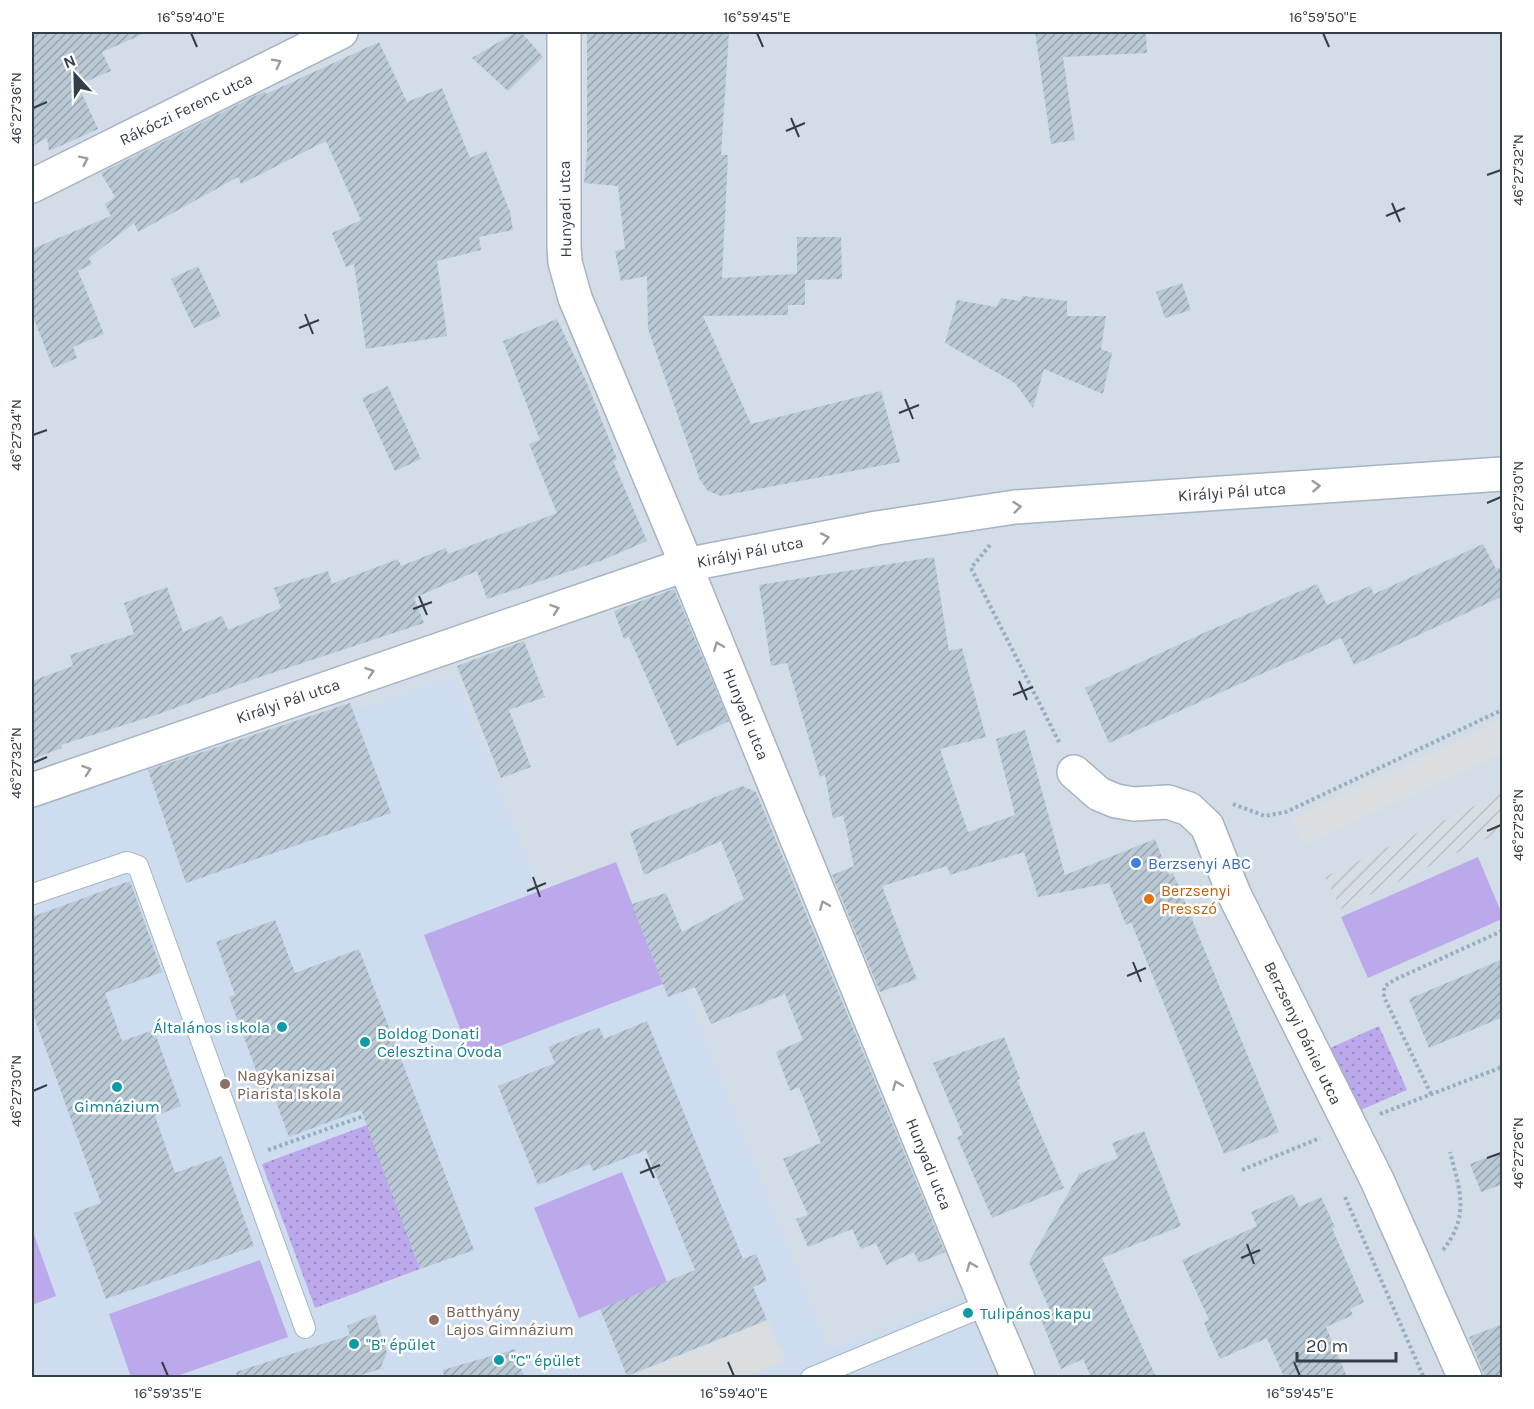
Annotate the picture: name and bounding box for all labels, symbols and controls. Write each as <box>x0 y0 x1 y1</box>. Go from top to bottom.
text: 16°59'40"E <box>157 8 225 26</box>
text: 16°59'45"E <box>723 8 791 26</box>
text: 16°59'50"E <box>1289 8 1357 26</box>
north arrow <box>45 45 105 105</box>
text: N <box>61 51 78 73</box>
one-way arrow <box>271 59 282 71</box>
street label: Rákóczi Ferenc utca <box>116 69 256 149</box>
text: 46°27'36"N <box>7 72 25 144</box>
text: 46°27'32"N <box>1509 134 1527 206</box>
one-way arrow <box>77 156 88 167</box>
street label: Hunyadi utca <box>555 160 575 258</box>
text: 46°27'34"N <box>7 399 25 471</box>
text: 46°27'30"N <box>1509 461 1527 533</box>
street label: Királyi Pál utca <box>1177 479 1287 505</box>
one-way arrow <box>1312 480 1321 493</box>
one-way arrow <box>1013 501 1022 514</box>
street label: Királyi Pál utca <box>695 532 805 572</box>
one-way arrow <box>819 532 829 545</box>
one-way arrow <box>549 603 560 616</box>
one-way arrow <box>713 642 725 653</box>
street label: Hunyadi utca <box>719 665 773 763</box>
one-way arrow <box>364 667 375 680</box>
street label: Királyi Pál utca <box>234 674 342 728</box>
text: 46°27'32"N <box>7 727 25 799</box>
one-way arrow <box>81 765 92 778</box>
text: 46°27'28"N <box>1509 789 1527 861</box>
place label: Berzsenyi ABC <box>1148 854 1251 873</box>
marker: Berzsenyi ABC <box>1129 856 1143 870</box>
place label: Berzsenyi Presszó <box>1161 881 1231 918</box>
marker: Berzsenyi Presszó <box>1142 892 1156 906</box>
one-way arrow <box>819 900 831 911</box>
street label: Berzsenyi Dániel utca <box>1260 958 1346 1108</box>
place label: Általános iskola <box>153 1018 270 1037</box>
marker: Általános iskola <box>275 1020 289 1034</box>
place label: Boldog Donati Celesztina Óvoda <box>377 1024 502 1061</box>
marker: Boldog Donati Celesztina Óvoda <box>358 1035 372 1049</box>
text: 46°27'30"N <box>7 1055 25 1127</box>
place label: Nagykanizsai Piarista Iskola <box>237 1066 341 1103</box>
marker: Nagykanizsai Piarista Iskola <box>218 1077 232 1091</box>
marker: Gimnázium <box>110 1080 124 1094</box>
one-way arrow <box>892 1080 904 1091</box>
place label: Gimnázium <box>74 1097 160 1116</box>
street label: Hunyadi utca <box>902 1115 956 1213</box>
text: 46°27'26"N <box>1509 1117 1527 1189</box>
one-way arrow <box>966 1261 978 1272</box>
place label: Batthyány Lajos Gimnázium <box>446 1302 574 1339</box>
place label: Tulipános kapu <box>980 1304 1091 1323</box>
marker: Tulipános kapu <box>961 1306 975 1320</box>
marker: Batthyány Lajos Gimnázium <box>427 1313 441 1327</box>
scale bar <box>1297 1325 1396 1363</box>
place label: "B" épület <box>366 1335 435 1354</box>
text: 20 m <box>1306 1335 1348 1357</box>
marker: "B" épület <box>347 1337 361 1351</box>
place label: "C" épület <box>511 1351 580 1370</box>
marker: "C" épület <box>492 1353 506 1367</box>
text: 16°59'35"E <box>134 1384 202 1402</box>
text: 16°59'40"E <box>700 1384 768 1402</box>
text: 16°59'45"E <box>1266 1384 1334 1402</box>

